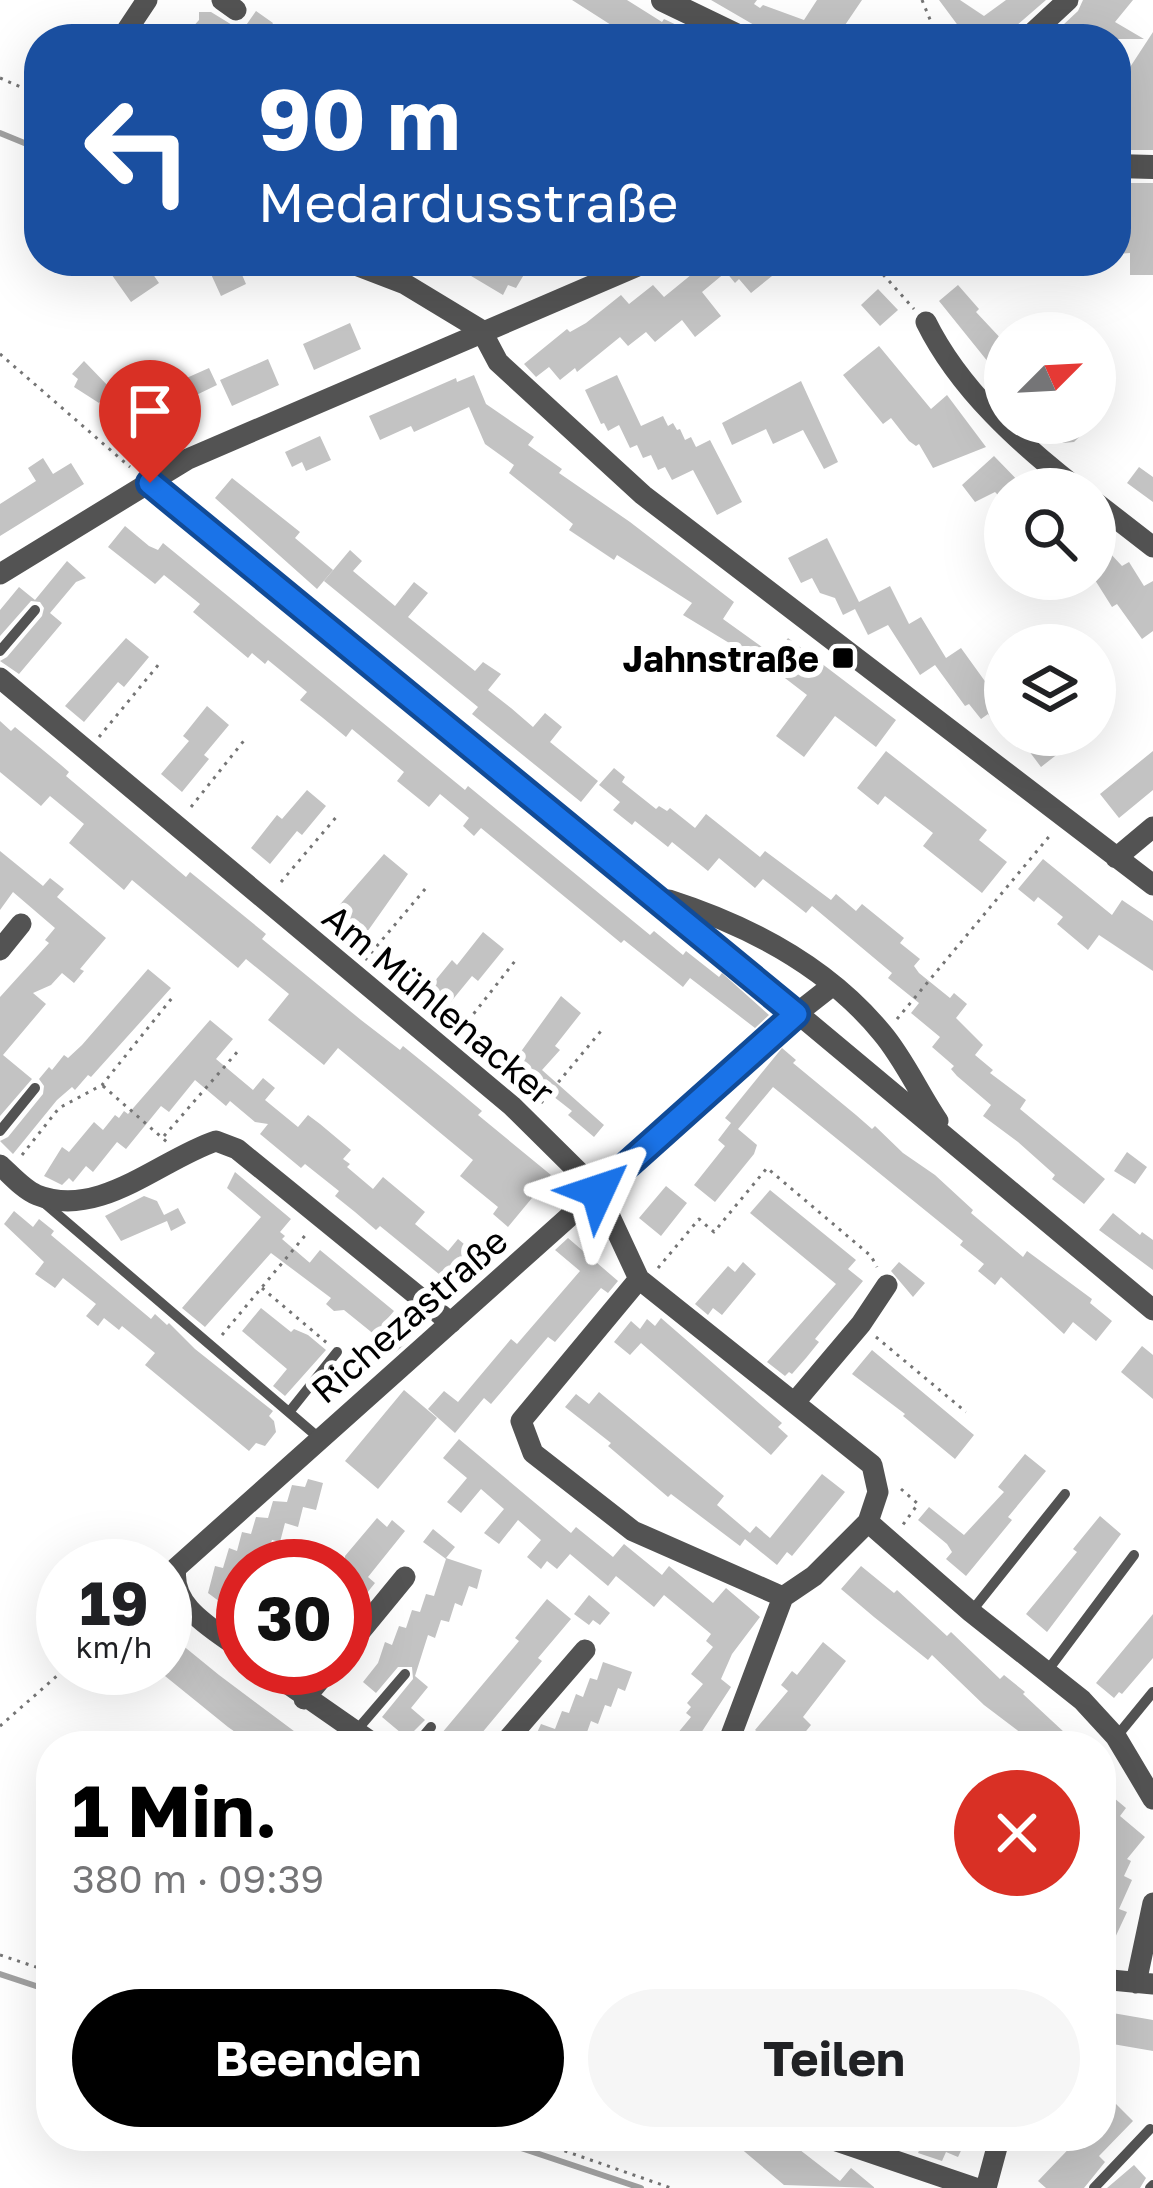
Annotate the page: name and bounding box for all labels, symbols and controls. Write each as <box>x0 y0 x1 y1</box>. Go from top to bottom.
text: 90 m <box>258 68 460 168</box>
icon: left <box>60 72 216 228</box>
text: Medardusstraße <box>258 169 678 234</box>
north arrow <box>984 312 1116 444</box>
map controls <box>984 312 1116 756</box>
pin <box>99 360 201 483</box>
icon: arrive <box>117 378 183 444</box>
button: search <box>984 468 1116 600</box>
button: layers <box>984 624 1116 756</box>
place label: Jahnstraße <box>623 637 819 680</box>
marker: Jahnstraße <box>830 645 856 671</box>
street label: Am Mühlenacker <box>315 895 563 1113</box>
position arrow <box>535 1128 661 1254</box>
street label: Richezastraße <box>303 1218 515 1412</box>
speed limit sign: 30 <box>216 1539 372 1695</box>
text: 19 <box>79 1566 148 1638</box>
text: km/h <box>76 1629 152 1665</box>
text: 1 Min. <box>72 1766 278 1853</box>
button: close <box>954 1770 1080 1896</box>
text: 380 m · 09:39 <box>72 1855 324 1902</box>
button: Beenden <box>72 1989 564 2127</box>
button: Teilen <box>588 1989 1080 2127</box>

